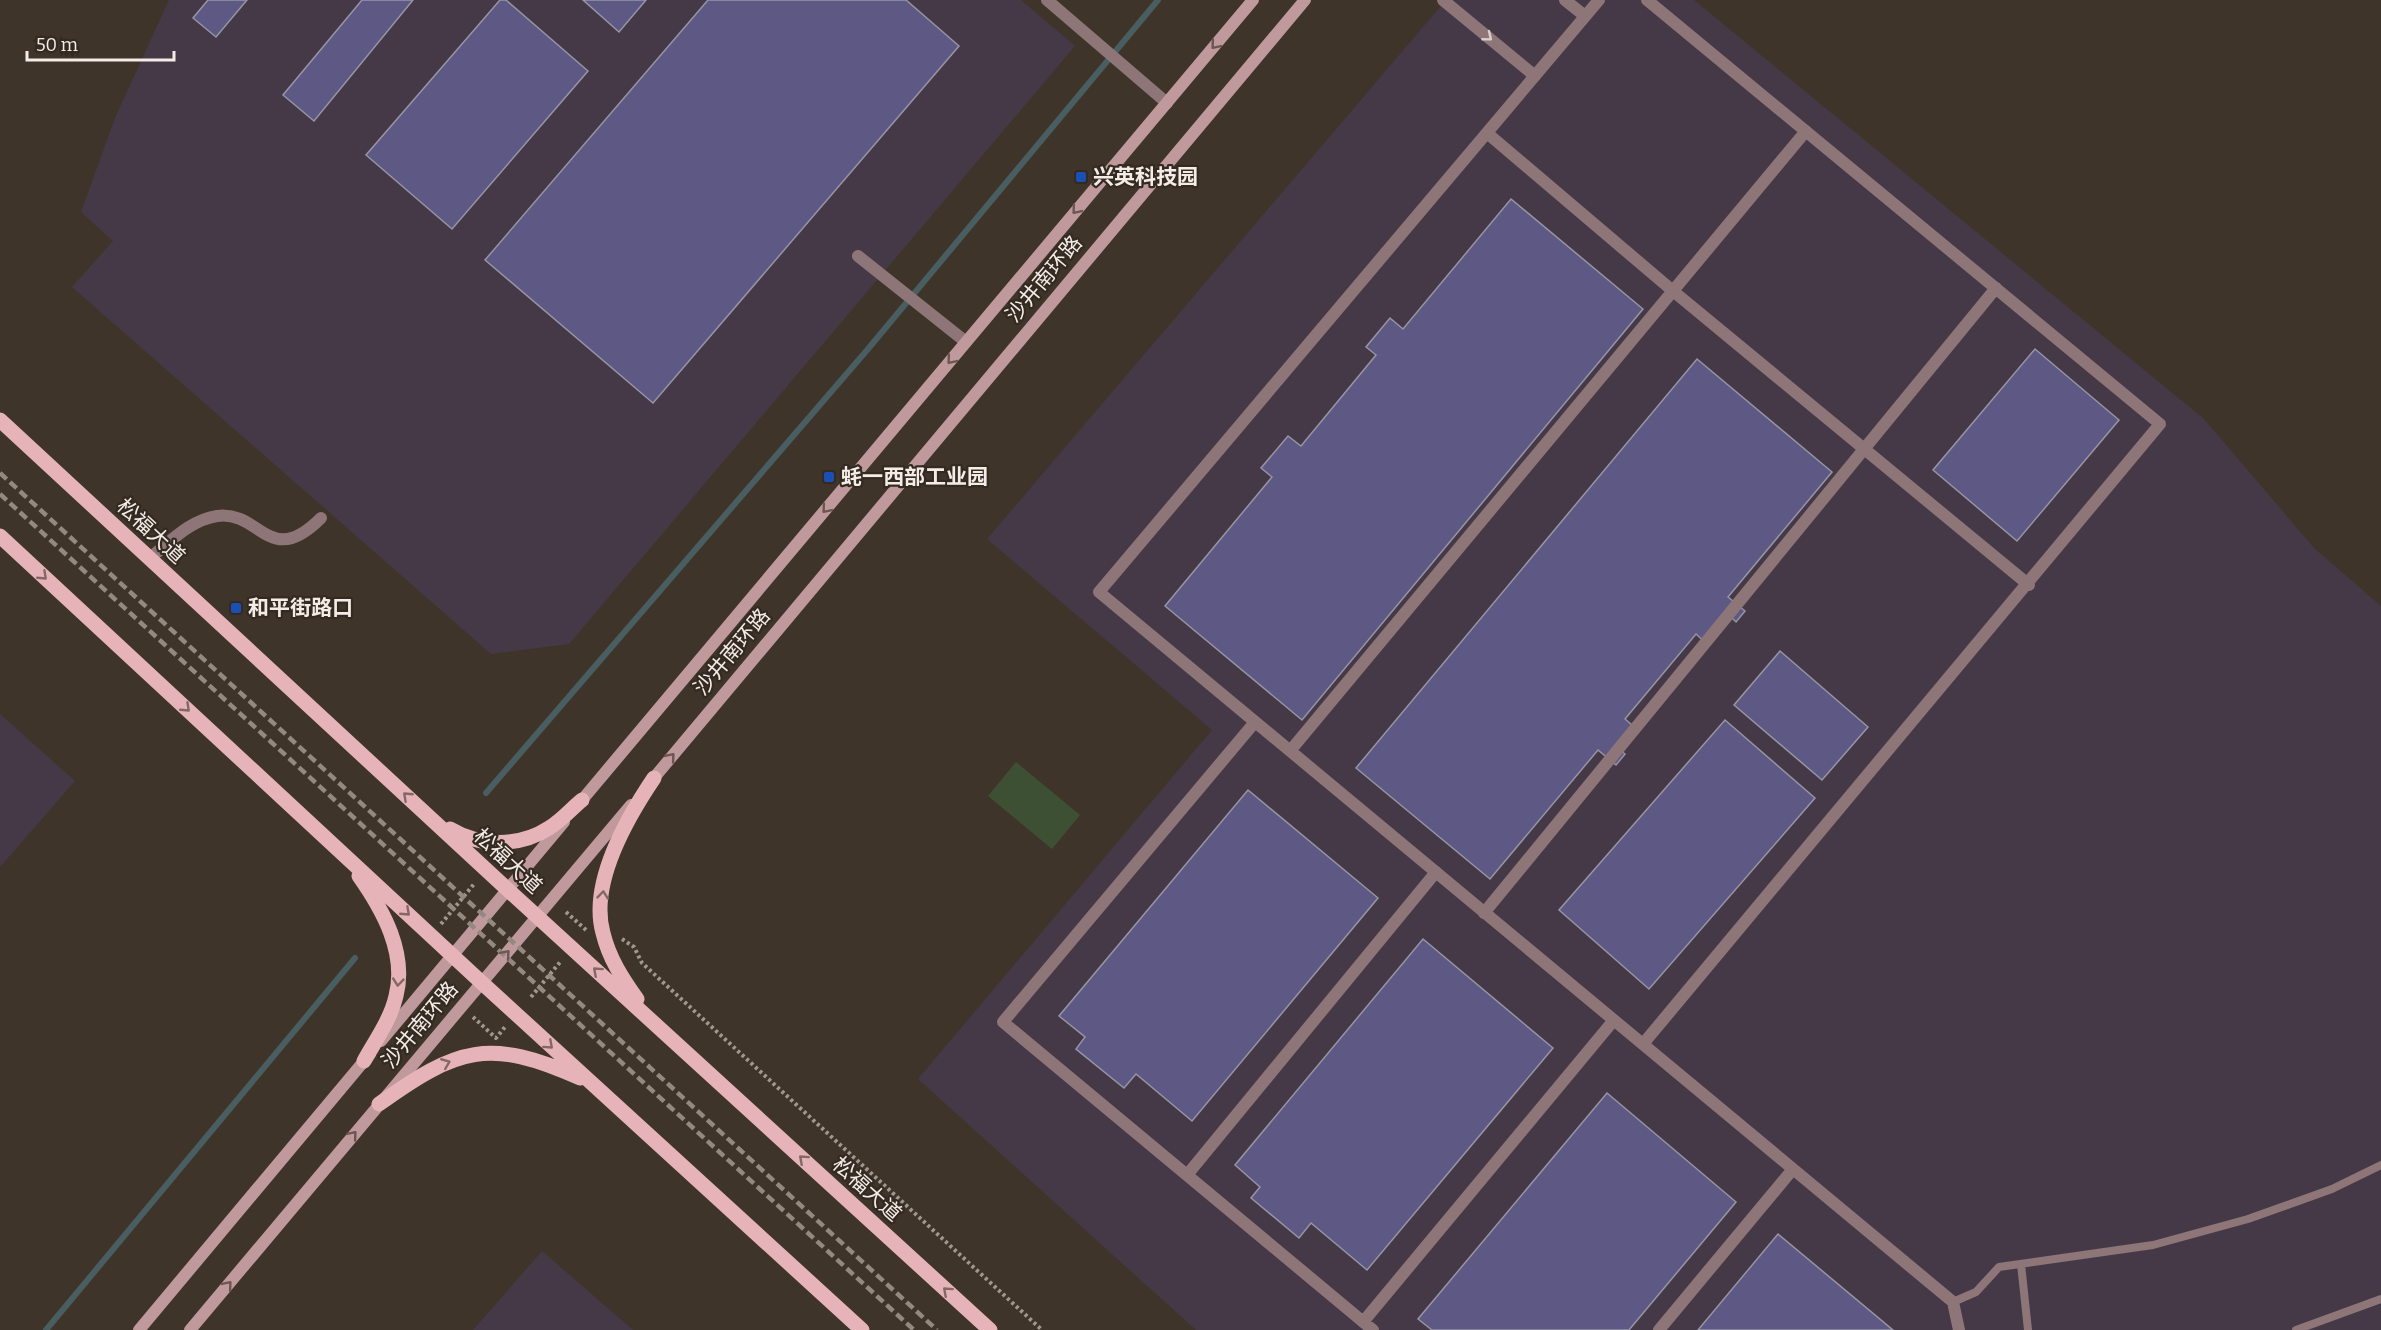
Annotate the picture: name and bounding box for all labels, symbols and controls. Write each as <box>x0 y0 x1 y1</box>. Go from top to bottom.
scale bar <box>27 24 174 62</box>
one-way arrow <box>1482 30 1493 41</box>
text: 50 m <box>36 34 78 56</box>
one-way arrow <box>1212 38 1223 49</box>
place label: 兴英科技园 <box>1093 164 1198 190</box>
marker: 兴英科技园 <box>1074 170 1088 184</box>
one-way arrow <box>1073 203 1084 214</box>
street label: 沙井南环路 <box>1000 230 1088 328</box>
one-way arrow <box>947 353 958 364</box>
place label: 蚝一西部工业园 <box>841 464 988 490</box>
marker: 蚝一西部工业园 <box>822 470 836 484</box>
street label: 松福大道 <box>111 493 191 569</box>
one-way arrow <box>822 502 833 513</box>
one-way arrow <box>36 569 47 580</box>
place label: 和平街路口 <box>248 595 353 621</box>
marker: 和平街路口 <box>229 601 243 615</box>
street label: 沙井南环路 <box>688 603 776 701</box>
one-way arrow <box>179 701 190 712</box>
one-way arrow <box>664 752 675 763</box>
one-way arrow <box>404 792 414 803</box>
street label: 松福大道 <box>468 823 548 899</box>
one-way arrow <box>596 891 609 900</box>
one-way arrow <box>399 905 410 916</box>
one-way arrow <box>499 950 510 961</box>
one-way arrow <box>593 967 604 978</box>
street label: 沙井南环路 <box>376 976 464 1074</box>
one-way arrow <box>392 978 405 987</box>
one-way arrow <box>542 1037 553 1048</box>
one-way arrow <box>440 1058 451 1070</box>
one-way arrow <box>346 1131 357 1142</box>
street label: 松福大道 <box>827 1151 907 1227</box>
one-way arrow <box>799 1155 810 1166</box>
one-way arrow <box>221 1281 232 1292</box>
one-way arrow <box>943 1287 954 1298</box>

